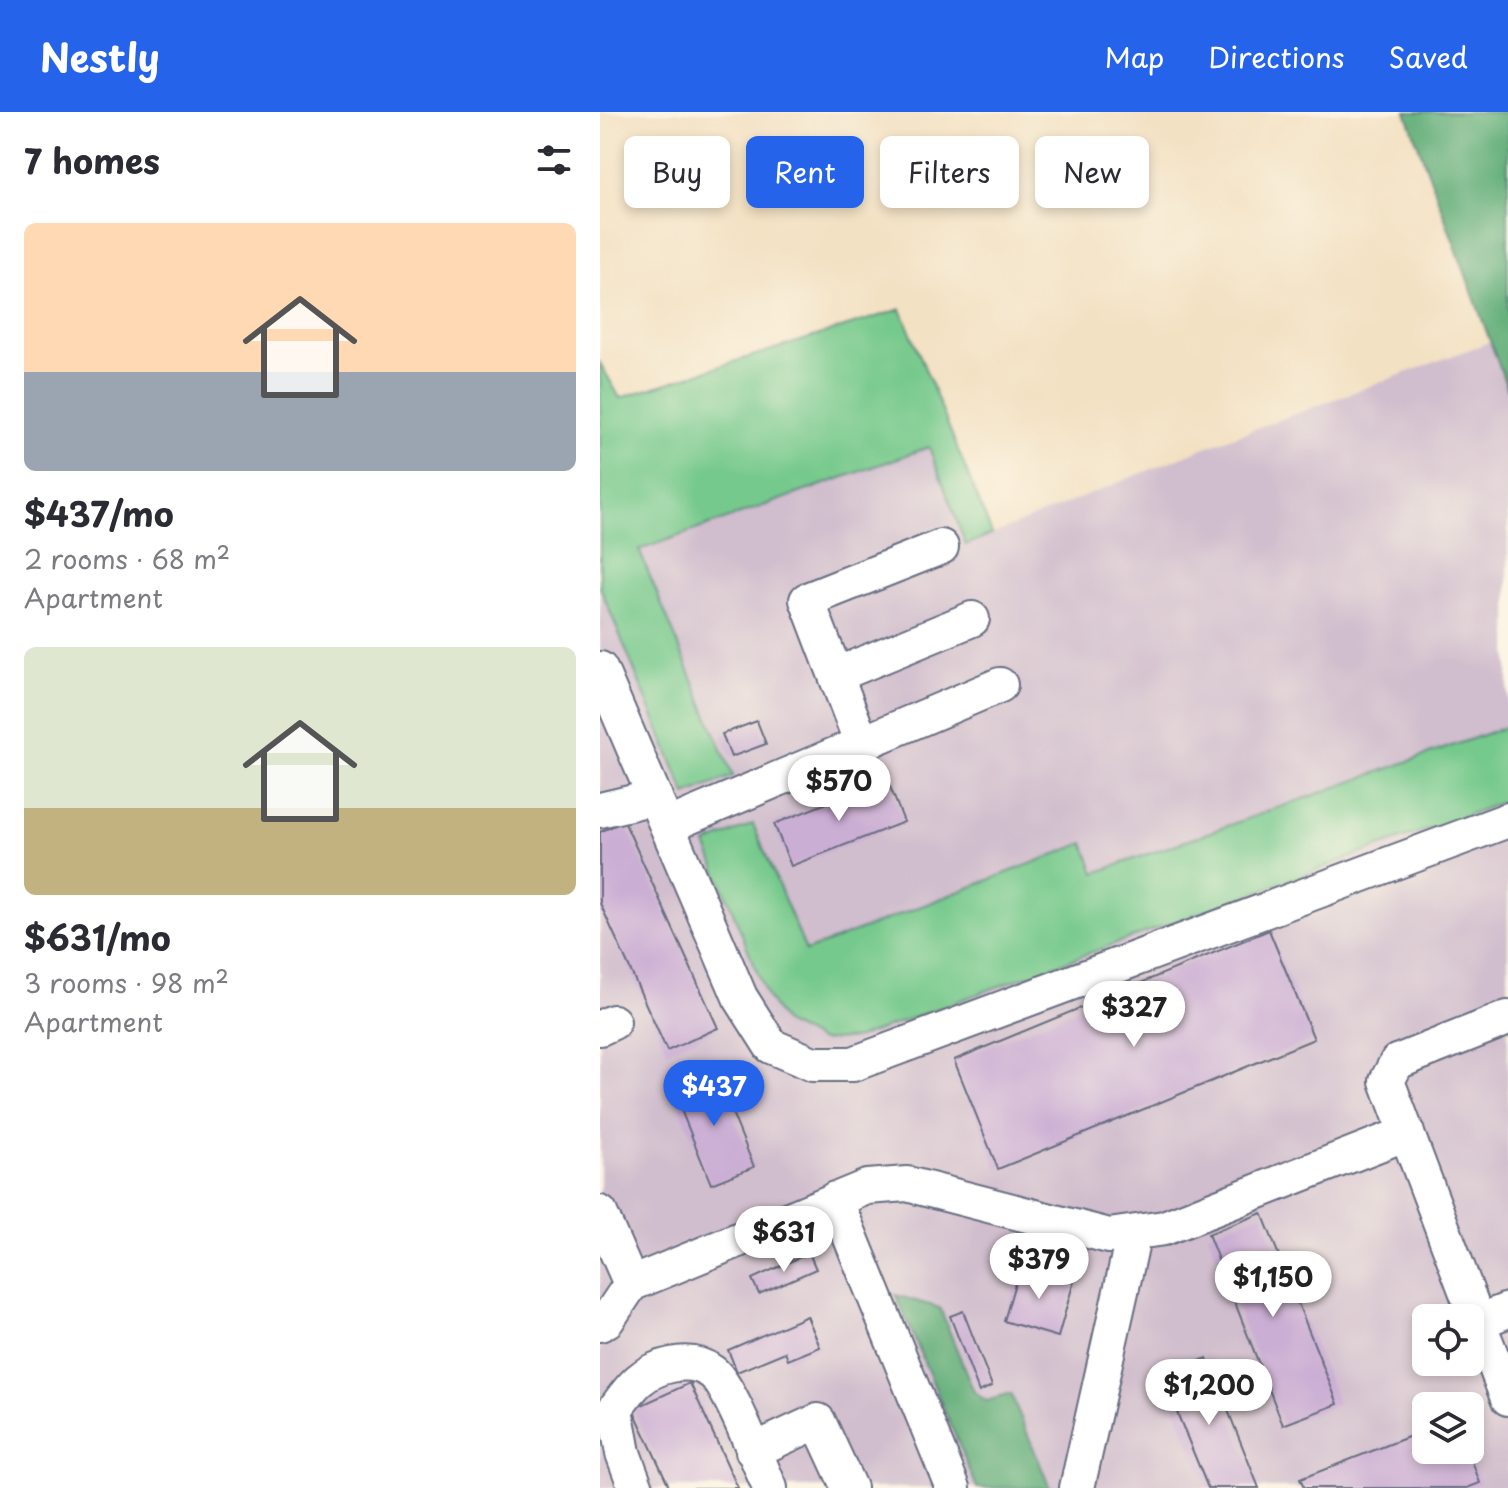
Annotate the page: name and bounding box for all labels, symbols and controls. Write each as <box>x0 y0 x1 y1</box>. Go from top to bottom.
text: Nestly <box>40 28 160 85</box>
text: Map <box>1105 35 1164 78</box>
text: Directions <box>1208 35 1345 78</box>
text: Saved <box>1389 35 1468 78</box>
text: 7 homes <box>24 134 160 186</box>
chip: Buy <box>624 136 730 208</box>
chip: Rent <box>746 136 864 208</box>
chip: Filters <box>880 136 1019 208</box>
chip: New <box>1035 136 1149 208</box>
icon: filters <box>532 138 576 182</box>
icon: home <box>228 275 372 419</box>
text: $437/mo <box>24 487 174 539</box>
text: 2 rooms · 68 m² <box>24 539 230 578</box>
text: Apartment <box>24 578 163 617</box>
icon: home <box>228 699 372 843</box>
pin: $570 <box>792 755 886 823</box>
text: $570 <box>806 761 872 800</box>
text: $631/mo <box>24 911 171 963</box>
text: 3 rooms · 98 m² <box>24 963 229 1002</box>
pin: $327 <box>1087 981 1181 1049</box>
text: $327 <box>1101 987 1167 1026</box>
text: Apartment <box>24 1002 163 1041</box>
pin: $437 <box>667 1060 761 1128</box>
text: $437 <box>681 1066 747 1105</box>
pin: $631 <box>737 1206 831 1274</box>
text: $631 <box>753 1212 815 1251</box>
pin: $379 <box>992 1233 1086 1301</box>
text: $379 <box>1008 1239 1070 1278</box>
pin: $1,150 <box>1208 1251 1338 1319</box>
text: $1,150 <box>1233 1257 1313 1296</box>
map controls <box>1412 1304 1484 1464</box>
button: locate <box>1412 1304 1484 1376</box>
pin: $1,200 <box>1144 1359 1274 1427</box>
text: $1,200 <box>1163 1365 1255 1404</box>
button: layers <box>1412 1392 1484 1464</box>

